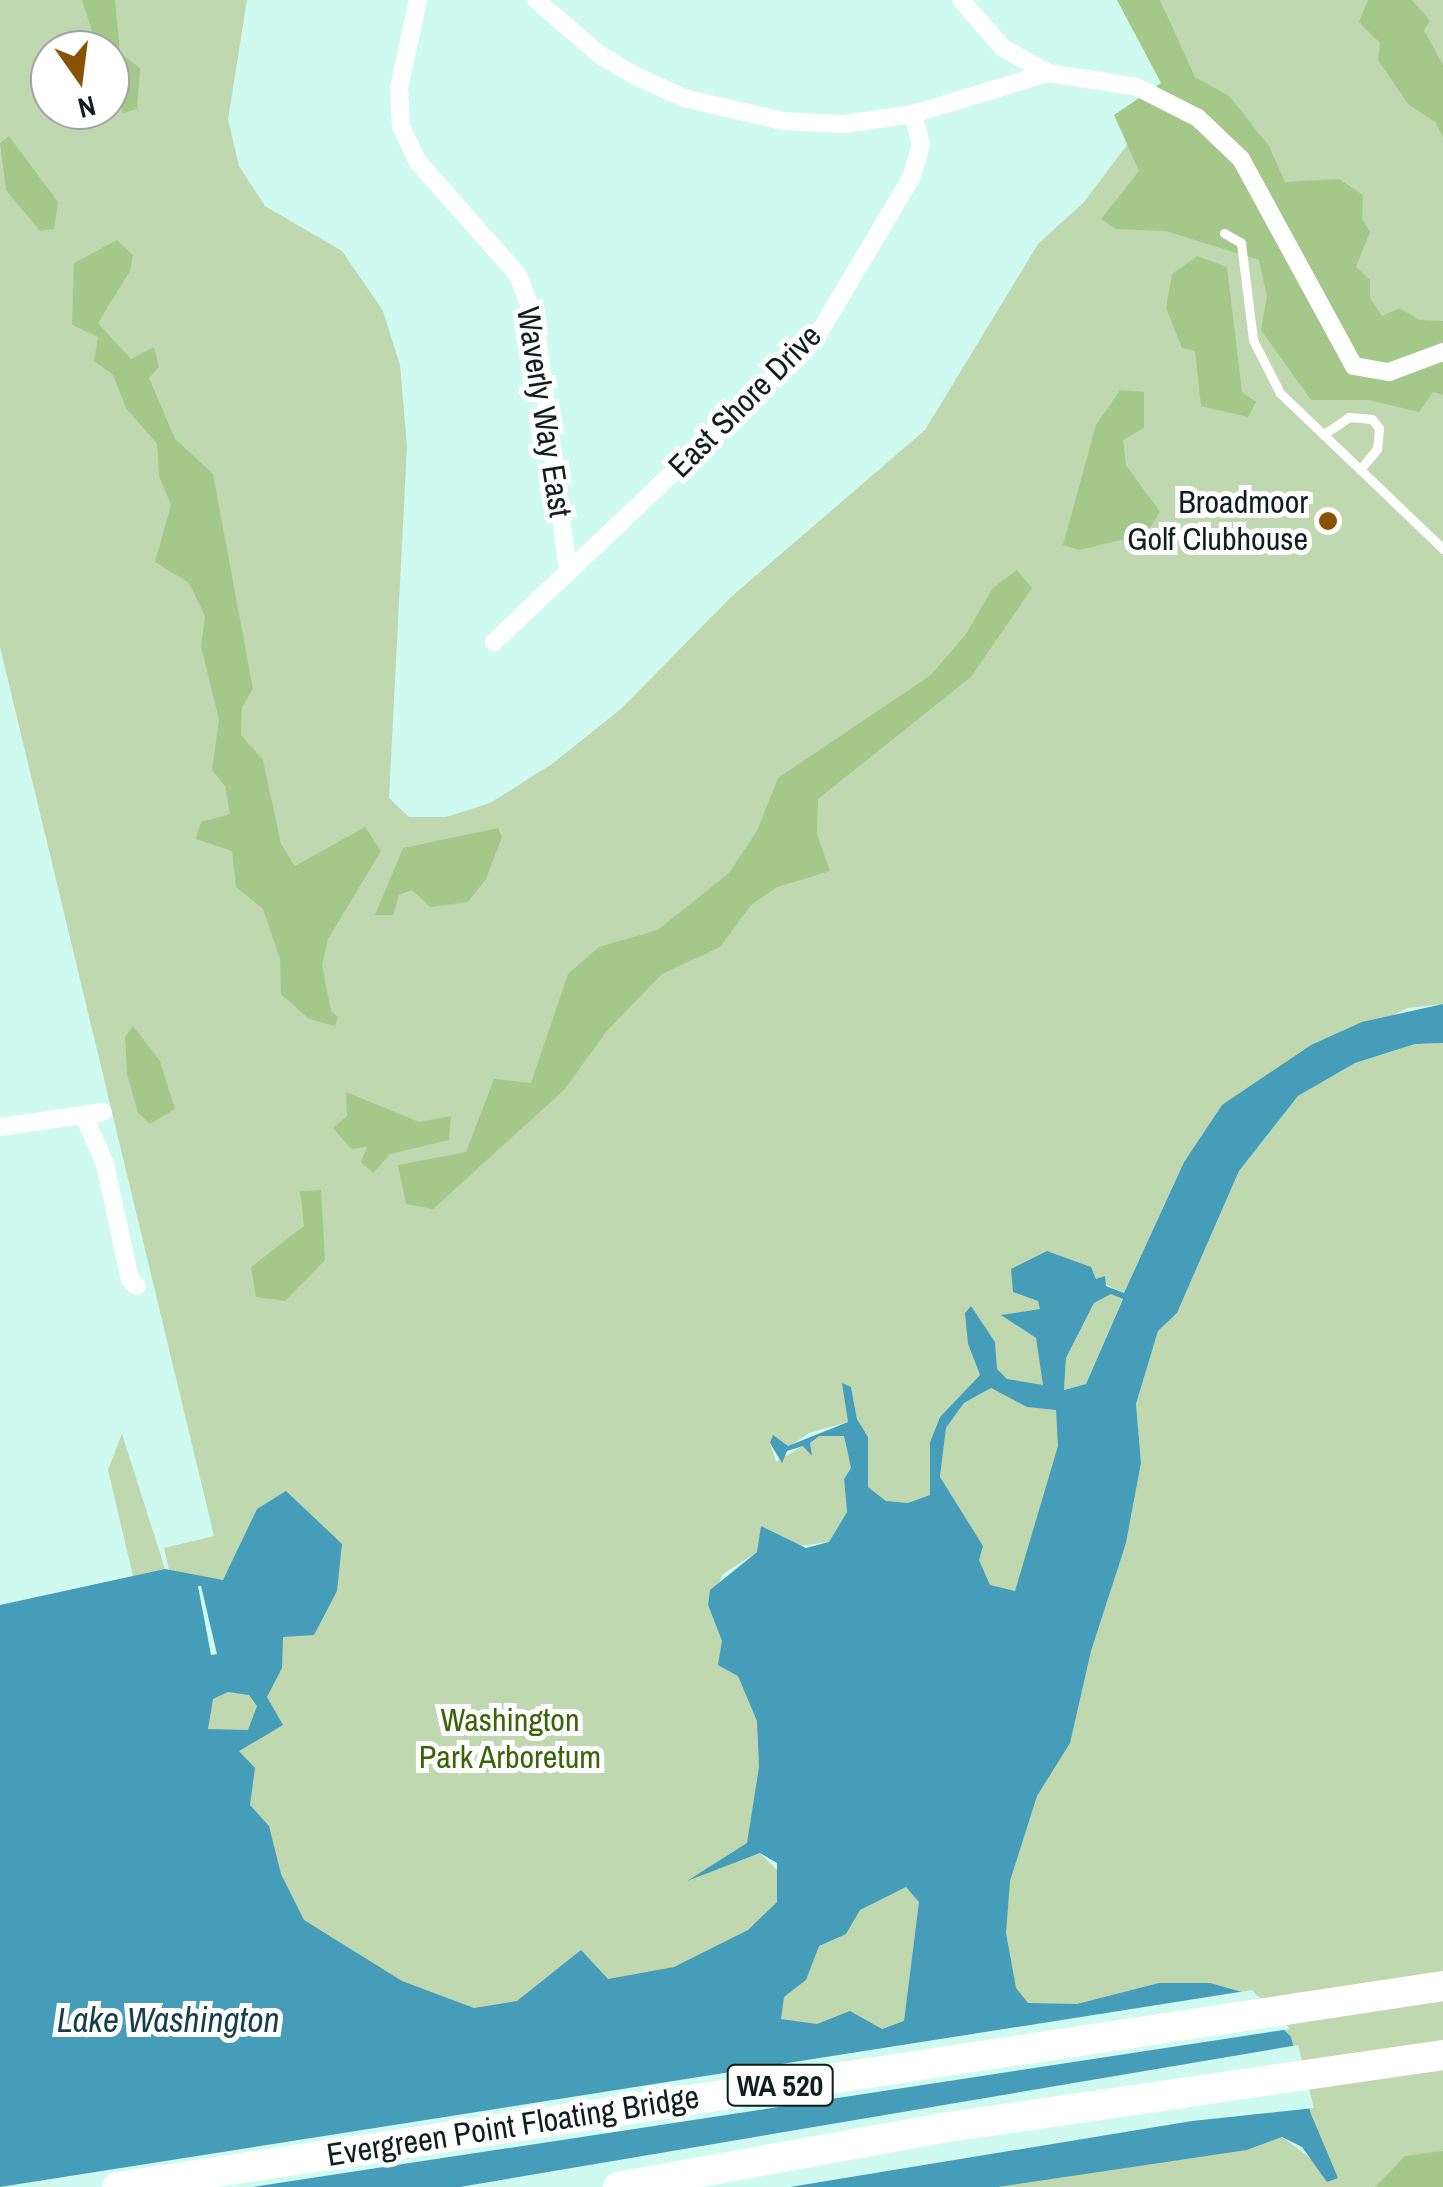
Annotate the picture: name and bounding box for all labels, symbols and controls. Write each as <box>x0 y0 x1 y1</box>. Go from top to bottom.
north arrow <box>30 30 130 130</box>
text: N <box>74 87 99 128</box>
street label: Waverly Way East <box>508 304 580 520</box>
street label: East Shore Drive <box>661 317 829 485</box>
place label: Broadmoor Golf Clubhouse <box>1127 484 1308 559</box>
marker: Broadmoor Golf Clubhouse <box>1317 510 1339 532</box>
park label: Washington Park Arboretum <box>418 1702 602 1777</box>
water label: Lake Washington <box>57 1999 279 2041</box>
road number: WA 520 <box>725 2060 835 2110</box>
street label: Evergreen Point Floating Bridge <box>324 2078 702 2174</box>

